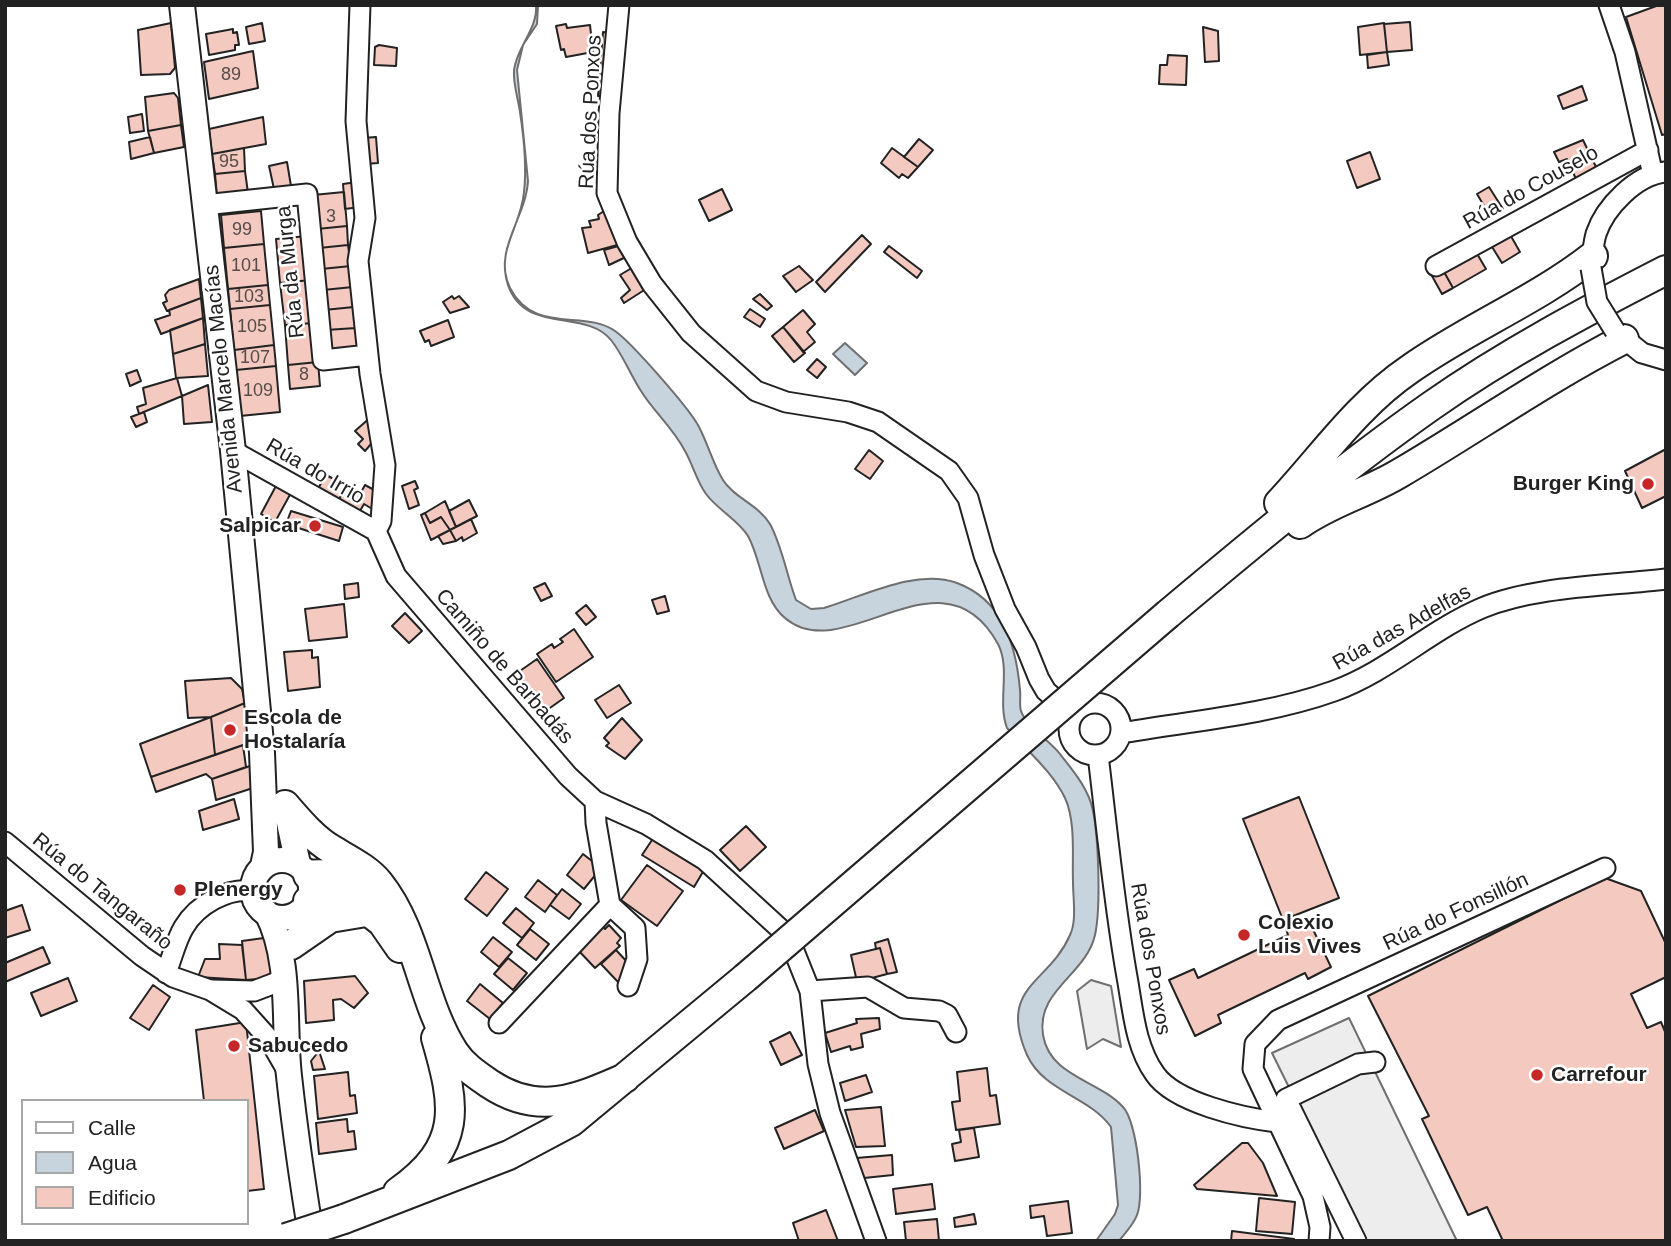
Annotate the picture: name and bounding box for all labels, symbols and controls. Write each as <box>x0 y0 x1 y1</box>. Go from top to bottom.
street label: Rúa dos Ponxos <box>574 34 608 190</box>
house number: 89 <box>221 64 241 86</box>
street label: Rúa do Couselo <box>1459 140 1603 236</box>
house number: 95 <box>219 151 239 173</box>
street label: Rúa da Murga <box>272 205 310 339</box>
house number: 3 <box>326 206 336 228</box>
house number: 99 <box>232 219 252 241</box>
house number: 101 <box>231 255 261 277</box>
street label: Avenida Marcelo Macías <box>199 264 249 494</box>
house number: 103 <box>234 286 264 308</box>
house number: 105 <box>237 316 267 338</box>
house number: 107 <box>240 347 270 369</box>
house number: 8 <box>299 364 309 386</box>
house number: 109 <box>243 380 273 402</box>
street label: Rúa do Irrio <box>261 434 369 510</box>
place label: Burger King <box>1513 471 1634 497</box>
marker: Burger King <box>1640 476 1656 492</box>
place label: Salpicar <box>219 513 301 539</box>
marker: Salpicar <box>307 518 323 534</box>
street label: Rúa das Adelfas <box>1329 580 1475 676</box>
street label: Camiño de Barbadás <box>430 584 578 750</box>
place label: Escola de Hostalaría <box>244 705 346 755</box>
marker: Escola de Hostalaría <box>222 722 238 738</box>
street label: Rúa do Tangaraño <box>27 828 177 956</box>
street label: Rúa do Fonsillón <box>1379 867 1533 957</box>
place label: Plenergy <box>194 877 283 903</box>
street label: Rúa dos Ponxos <box>1124 881 1176 1037</box>
marker: Plenergy <box>172 882 188 898</box>
place label: Colexio Luis Vives <box>1258 910 1362 960</box>
marker: Colexio Luis Vives <box>1236 927 1252 943</box>
place label: Sabucedo <box>248 1033 348 1059</box>
marker: Sabucedo <box>226 1038 242 1054</box>
place label: Carrefour <box>1551 1062 1647 1088</box>
marker: Carrefour <box>1529 1067 1545 1083</box>
legend <box>21 1099 248 1225</box>
text: Calle <box>88 1116 136 1139</box>
text: Agua <box>88 1151 137 1174</box>
text: Edificio <box>88 1186 156 1209</box>

